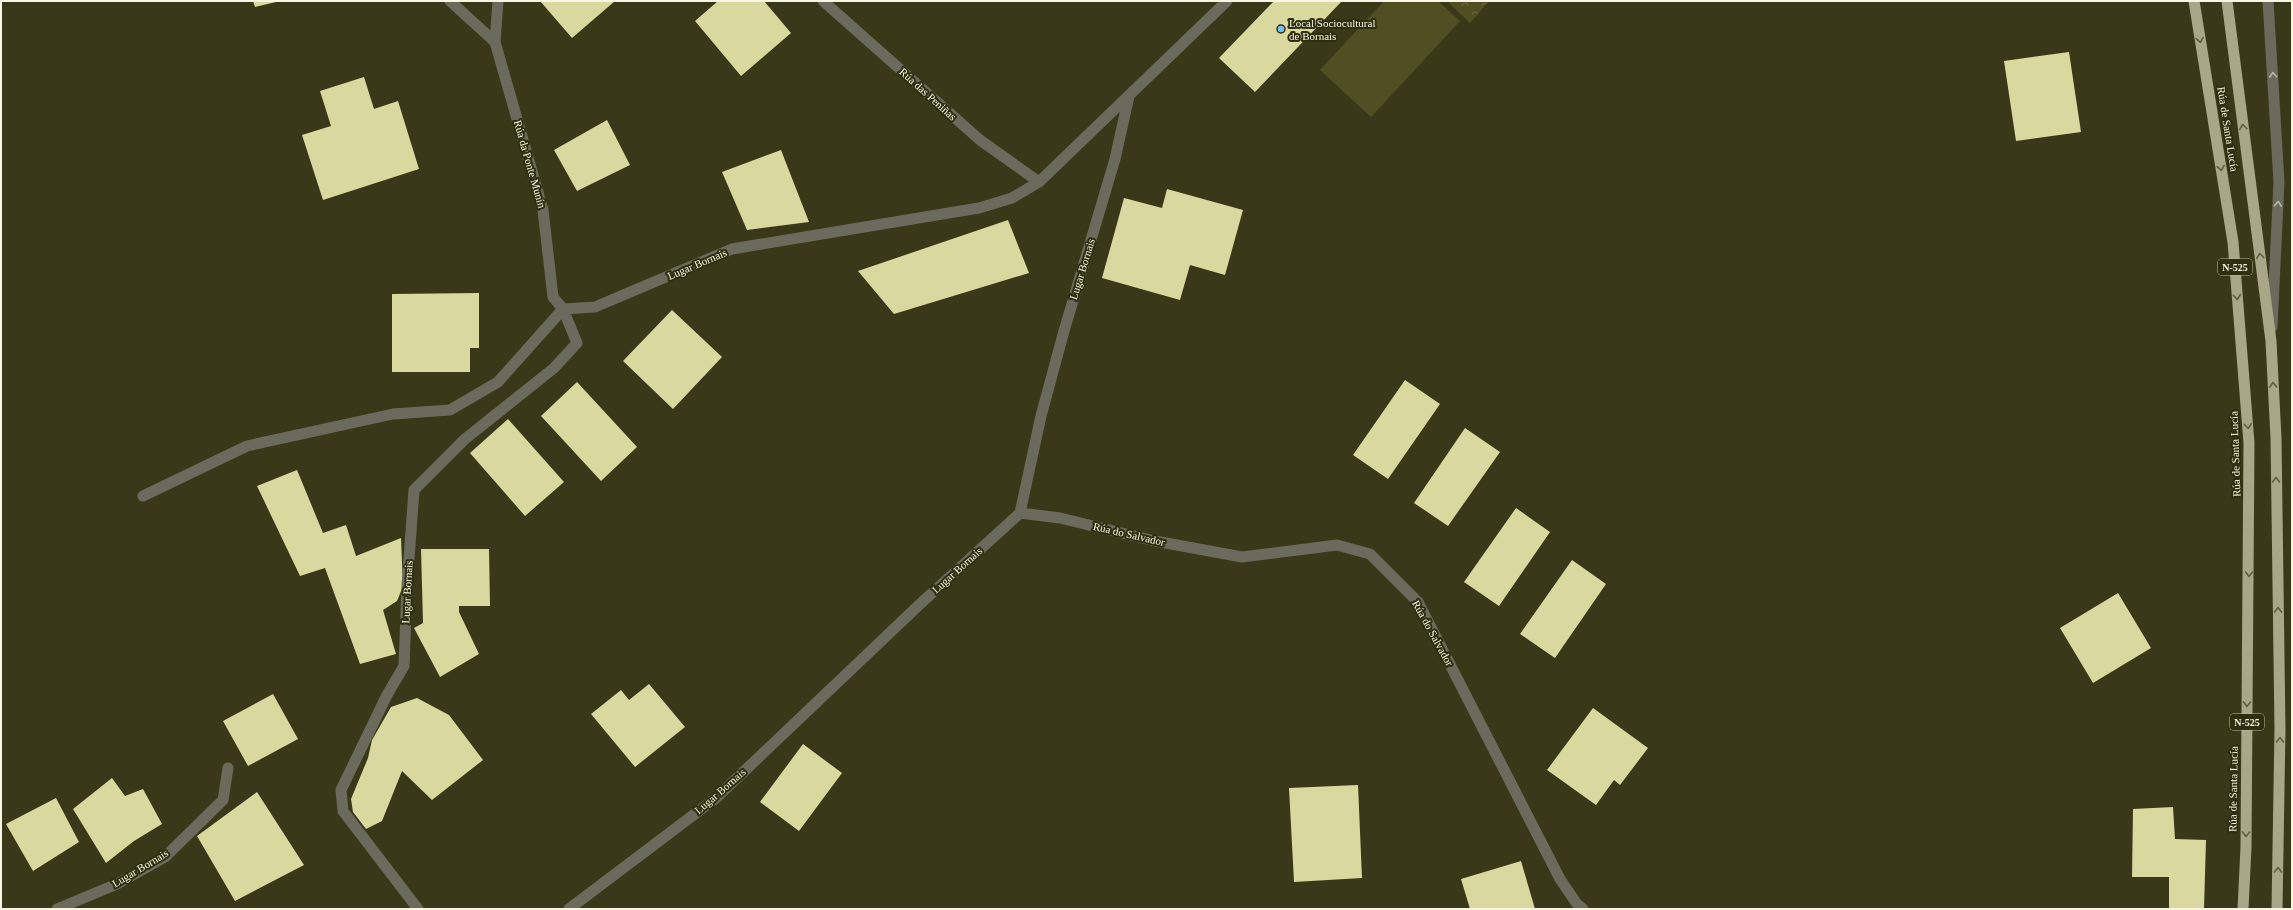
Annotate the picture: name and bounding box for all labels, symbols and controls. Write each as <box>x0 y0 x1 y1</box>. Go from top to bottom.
place label: Local Sociocultural de Bornais <box>1289 17 1375 42</box>
marker: Local Sociocultural de Bornais <box>1276 24 1286 34</box>
one-way arrow <box>2195 36 2204 43</box>
street label: Rúa das Peniñas <box>897 65 959 123</box>
one-way arrow <box>2268 72 2277 78</box>
street label: Rúa de Santa Lucía <box>2215 86 2241 172</box>
street label: Rúa da Ponte Munín <box>512 119 548 210</box>
one-way arrow <box>2239 124 2248 130</box>
one-way arrow <box>2216 165 2225 171</box>
one-way arrow <box>2273 201 2282 207</box>
street label: Lugar Bornais <box>1067 237 1097 301</box>
street label: Lugar Bornais <box>666 246 728 282</box>
one-way arrow <box>2256 253 2265 259</box>
road number: N-525 <box>2218 259 2252 275</box>
one-way arrow <box>2233 294 2242 300</box>
one-way arrow <box>2269 382 2278 388</box>
street label: Rúa de Santa Lucía <box>2228 411 2242 497</box>
one-way arrow <box>2243 423 2252 429</box>
one-way arrow <box>2272 477 2280 483</box>
street label: Rúa do Salvador <box>1092 520 1166 548</box>
street label: Lugar Bornais <box>929 544 985 596</box>
street label: Lugar Bornais <box>399 560 415 624</box>
one-way arrow <box>2245 571 2253 577</box>
street label: Rúa do Salvador <box>1410 598 1456 668</box>
one-way arrow <box>2274 607 2282 613</box>
one-way arrow <box>2243 701 2251 707</box>
road number: N-525 <box>2230 714 2264 730</box>
one-way arrow <box>2275 737 2284 743</box>
street label: Rúa de Santa Lucía <box>2226 746 2240 832</box>
street label: Lugar Bornais <box>692 766 748 816</box>
one-way arrow <box>2242 831 2250 837</box>
street label: Lugar Bornais <box>110 847 170 889</box>
one-way arrow <box>2274 867 2282 873</box>

